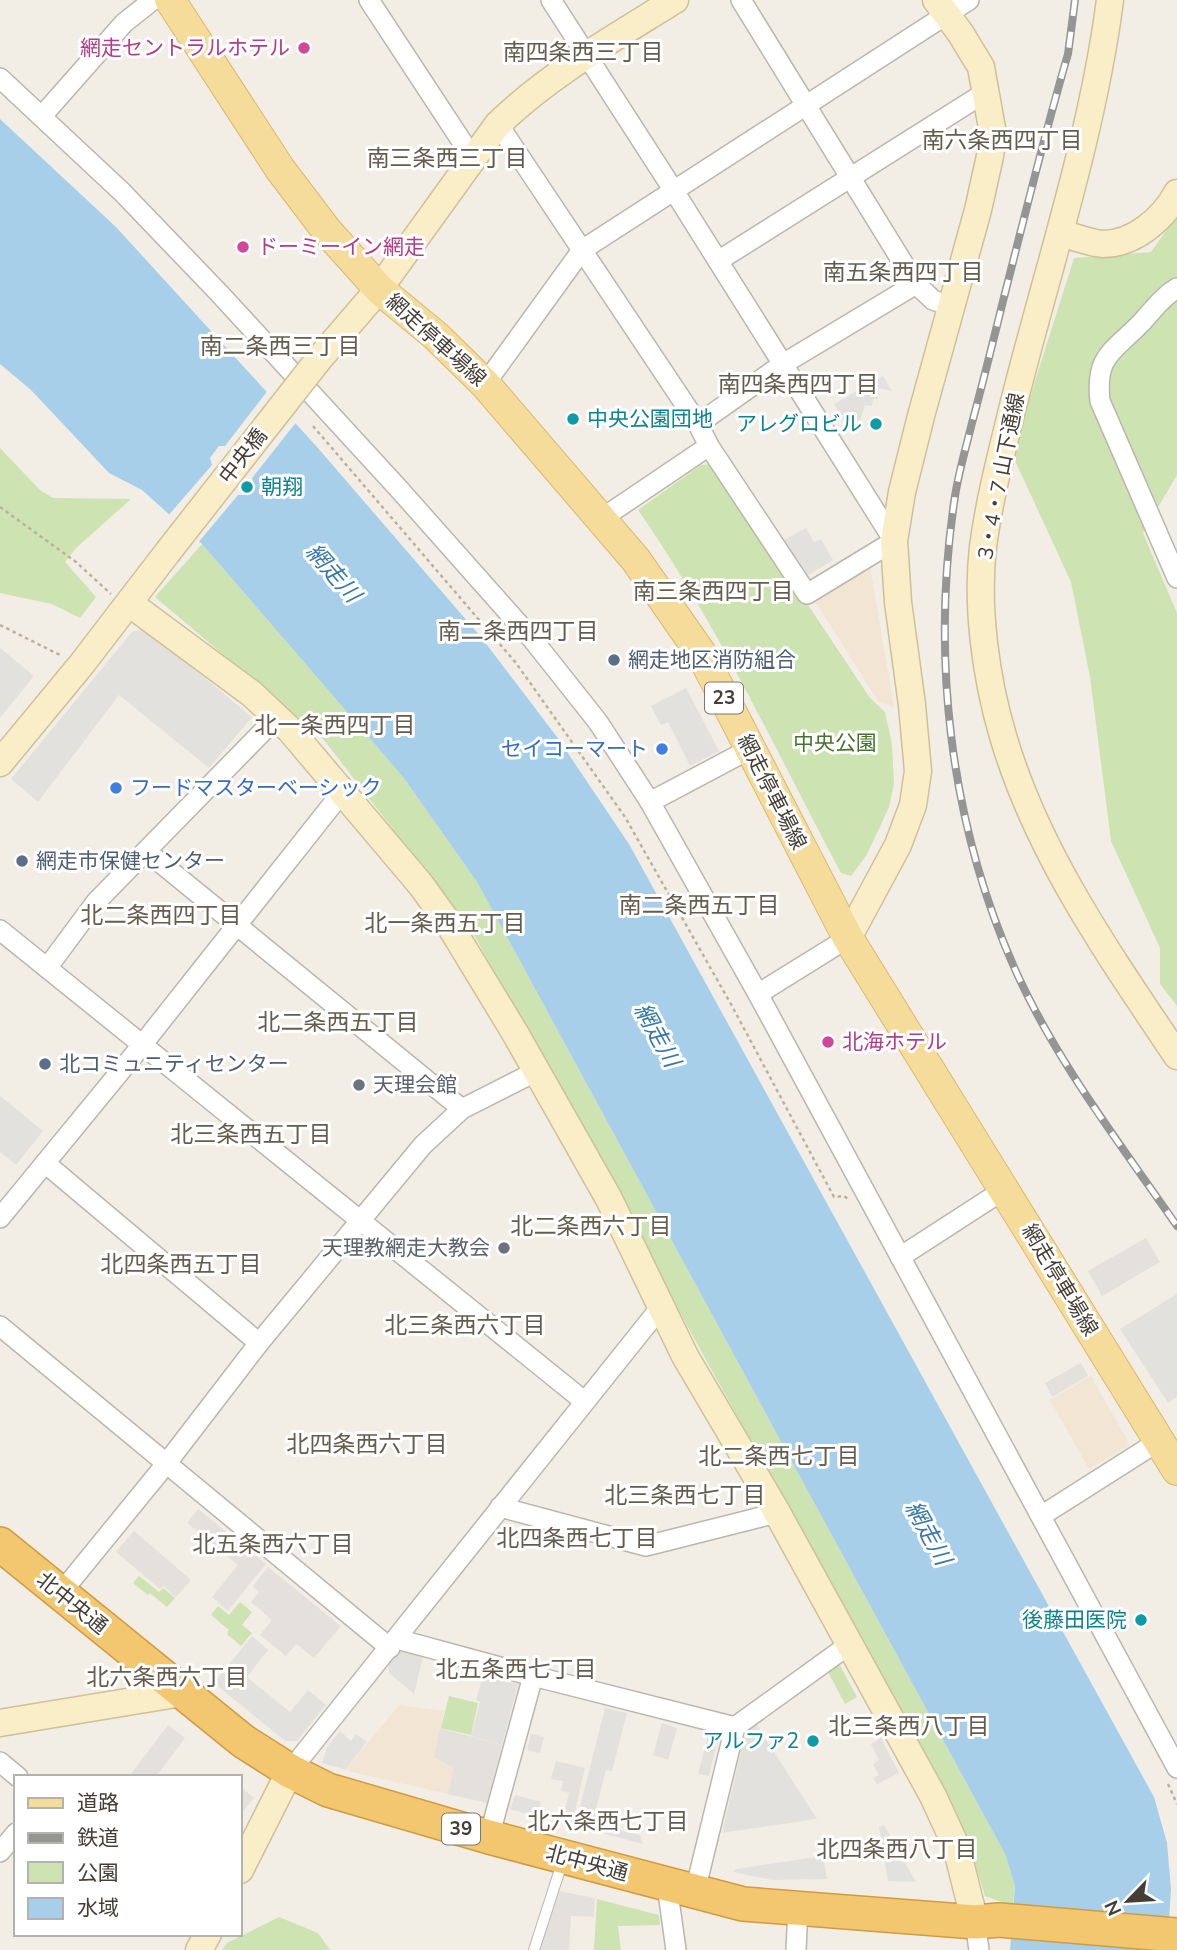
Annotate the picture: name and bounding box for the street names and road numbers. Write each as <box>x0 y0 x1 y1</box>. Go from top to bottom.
street label: 網走停車場線 <box>380 287 492 393</box>
street label: 3・4・7 山下通線 <box>971 390 1031 562</box>
street label: 中央橋 <box>213 423 273 489</box>
road number: 23 <box>705 682 743 713</box>
street label: 網走停車場線 <box>731 730 813 854</box>
street label: 網走停車場線 <box>1016 1219 1104 1341</box>
street label: 北中央通 <box>31 1566 113 1640</box>
road number: 39 <box>442 1814 480 1844</box>
street label: 北中央通 <box>543 1839 631 1887</box>

